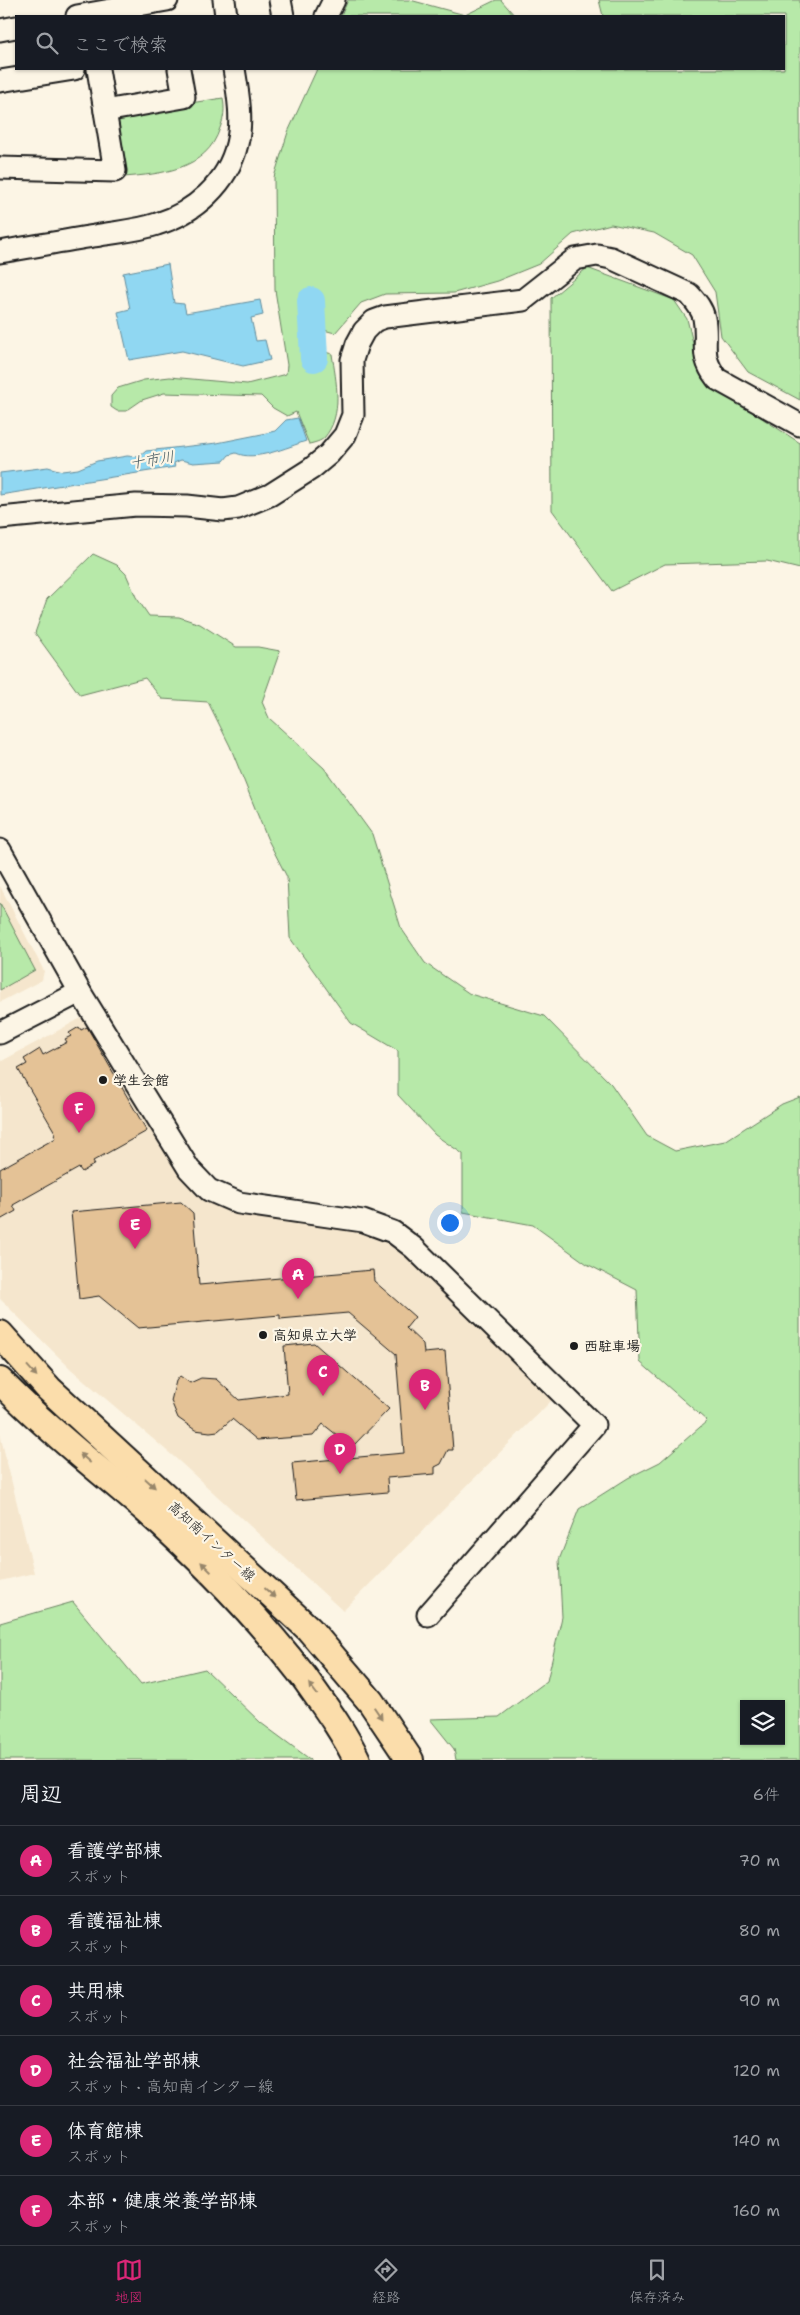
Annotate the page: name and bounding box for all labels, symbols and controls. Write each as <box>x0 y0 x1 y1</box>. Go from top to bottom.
search box <box>15 15 785 70</box>
icon: search <box>33 29 61 57</box>
text: ここで検索 <box>73 32 168 57</box>
water label: 十市川 <box>128 447 176 473</box>
place label: 学生会館 <box>113 1071 169 1089</box>
marker: 学生会館 <box>97 1074 109 1086</box>
pin: F <box>63 1092 95 1133</box>
pin: E <box>119 1208 151 1249</box>
your location <box>437 1210 463 1236</box>
pin: A <box>282 1258 314 1299</box>
place label: 高知県立大学 <box>273 1326 357 1344</box>
marker: 高知県立大学 <box>257 1329 269 1341</box>
place label: 西駐車場 <box>584 1337 640 1355</box>
marker: 西駐車場 <box>568 1340 580 1352</box>
pin: C <box>307 1355 339 1396</box>
one-way arrow <box>27 1364 38 1377</box>
pin: B <box>409 1369 441 1410</box>
pin: D <box>324 1433 356 1474</box>
one-way arrow <box>79 1453 92 1464</box>
one-way arrow <box>143 1477 155 1489</box>
street label: 高知南インター線 <box>165 1497 259 1585</box>
one-way arrow <box>200 1561 212 1573</box>
one-way arrow <box>263 1587 275 1599</box>
one-way arrow <box>307 1683 318 1696</box>
map controls <box>740 1700 785 1745</box>
button: layers <box>740 1700 785 1745</box>
one-way arrow <box>373 1706 383 1720</box>
text: 周辺 <box>20 1780 62 1808</box>
text: 6件 <box>753 1784 780 1805</box>
text: 看護学部棟 <box>67 1838 162 1863</box>
text: A <box>30 1850 42 1871</box>
text: 70 m <box>739 1850 780 1871</box>
text: スポット <box>67 1866 131 1887</box>
text: 看護福祉棟 <box>67 1908 162 1933</box>
text: B <box>31 1920 41 1941</box>
text: 80 m <box>739 1920 780 1941</box>
text: スポット <box>67 1936 131 1957</box>
text: 共用棟 <box>67 1978 124 2003</box>
text: C <box>31 1990 41 2011</box>
text: 90 m <box>739 1990 780 2011</box>
text: スポット <box>67 2006 131 2027</box>
text: 社会福祉学部棟 <box>67 2048 200 2073</box>
text: D <box>30 2060 42 2081</box>
text: 120 m <box>733 2060 780 2081</box>
text: スポット · 高知南インター線 <box>67 2076 274 2097</box>
text: 体育館棟 <box>67 2118 143 2143</box>
text: E <box>31 2130 41 2151</box>
text: 140 m <box>733 2130 780 2151</box>
text: スポット <box>67 2146 131 2167</box>
text: 本部・健康栄養学部棟 <box>67 2188 257 2213</box>
text: F <box>31 2200 41 2221</box>
text: 160 m <box>733 2200 780 2221</box>
text: スポット <box>67 2216 131 2237</box>
tab: 地図 <box>115 2256 143 2306</box>
tab: 経路 <box>372 2256 400 2306</box>
tab: 保存済み <box>629 2256 685 2306</box>

